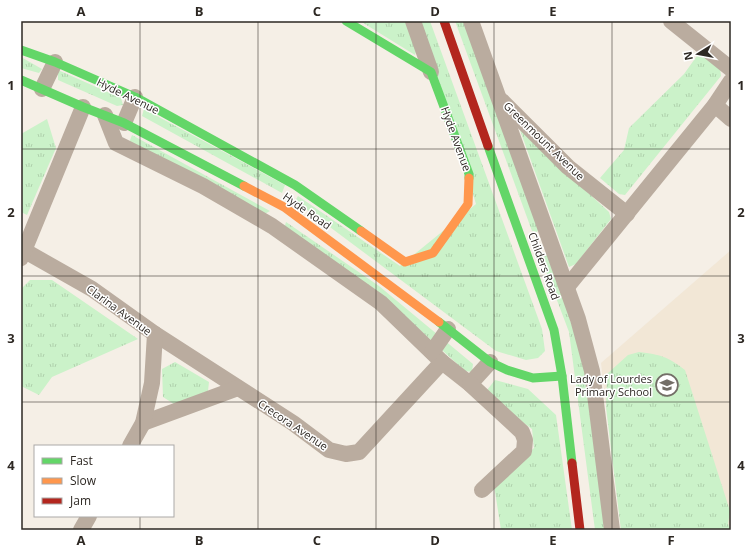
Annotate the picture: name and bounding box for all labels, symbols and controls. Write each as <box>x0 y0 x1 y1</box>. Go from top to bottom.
text: A <box>77 2 86 20</box>
text: B <box>195 2 204 20</box>
text: C <box>313 2 321 20</box>
text: D <box>430 2 440 20</box>
text: E <box>549 2 557 20</box>
text: F <box>667 2 675 20</box>
north arrow <box>678 34 718 74</box>
text: N <box>679 50 696 62</box>
street label: Hyde Avenue <box>95 74 162 117</box>
text: 1 <box>7 76 15 94</box>
text: 1 <box>737 76 745 94</box>
street label: Greenmount Avenue <box>501 98 588 183</box>
street label: Hyde Avenue <box>438 104 475 173</box>
street label: Hyde Road <box>280 188 334 233</box>
text: 2 <box>7 203 15 221</box>
text: 2 <box>737 203 745 221</box>
street label: Childers Road <box>525 230 564 302</box>
street label: Clarina Avenue <box>84 281 155 338</box>
text: 3 <box>7 329 15 347</box>
text: 3 <box>737 329 745 347</box>
place label: Lady of Lourdes Primary School <box>570 371 652 399</box>
school or university icon: Lady of Lourdes Primary School <box>654 372 680 398</box>
street label: Crecora Avenue <box>255 396 331 454</box>
legend <box>34 445 174 517</box>
text: Fast <box>70 452 93 469</box>
text: 4 <box>7 456 15 474</box>
text: 4 <box>737 456 745 474</box>
text: Slow <box>70 472 97 489</box>
text: Jam <box>69 492 91 509</box>
text: A <box>77 531 86 549</box>
text: B <box>195 531 204 549</box>
text: C <box>313 531 321 549</box>
text: D <box>430 531 440 549</box>
text: E <box>549 531 557 549</box>
text: F <box>667 531 675 549</box>

